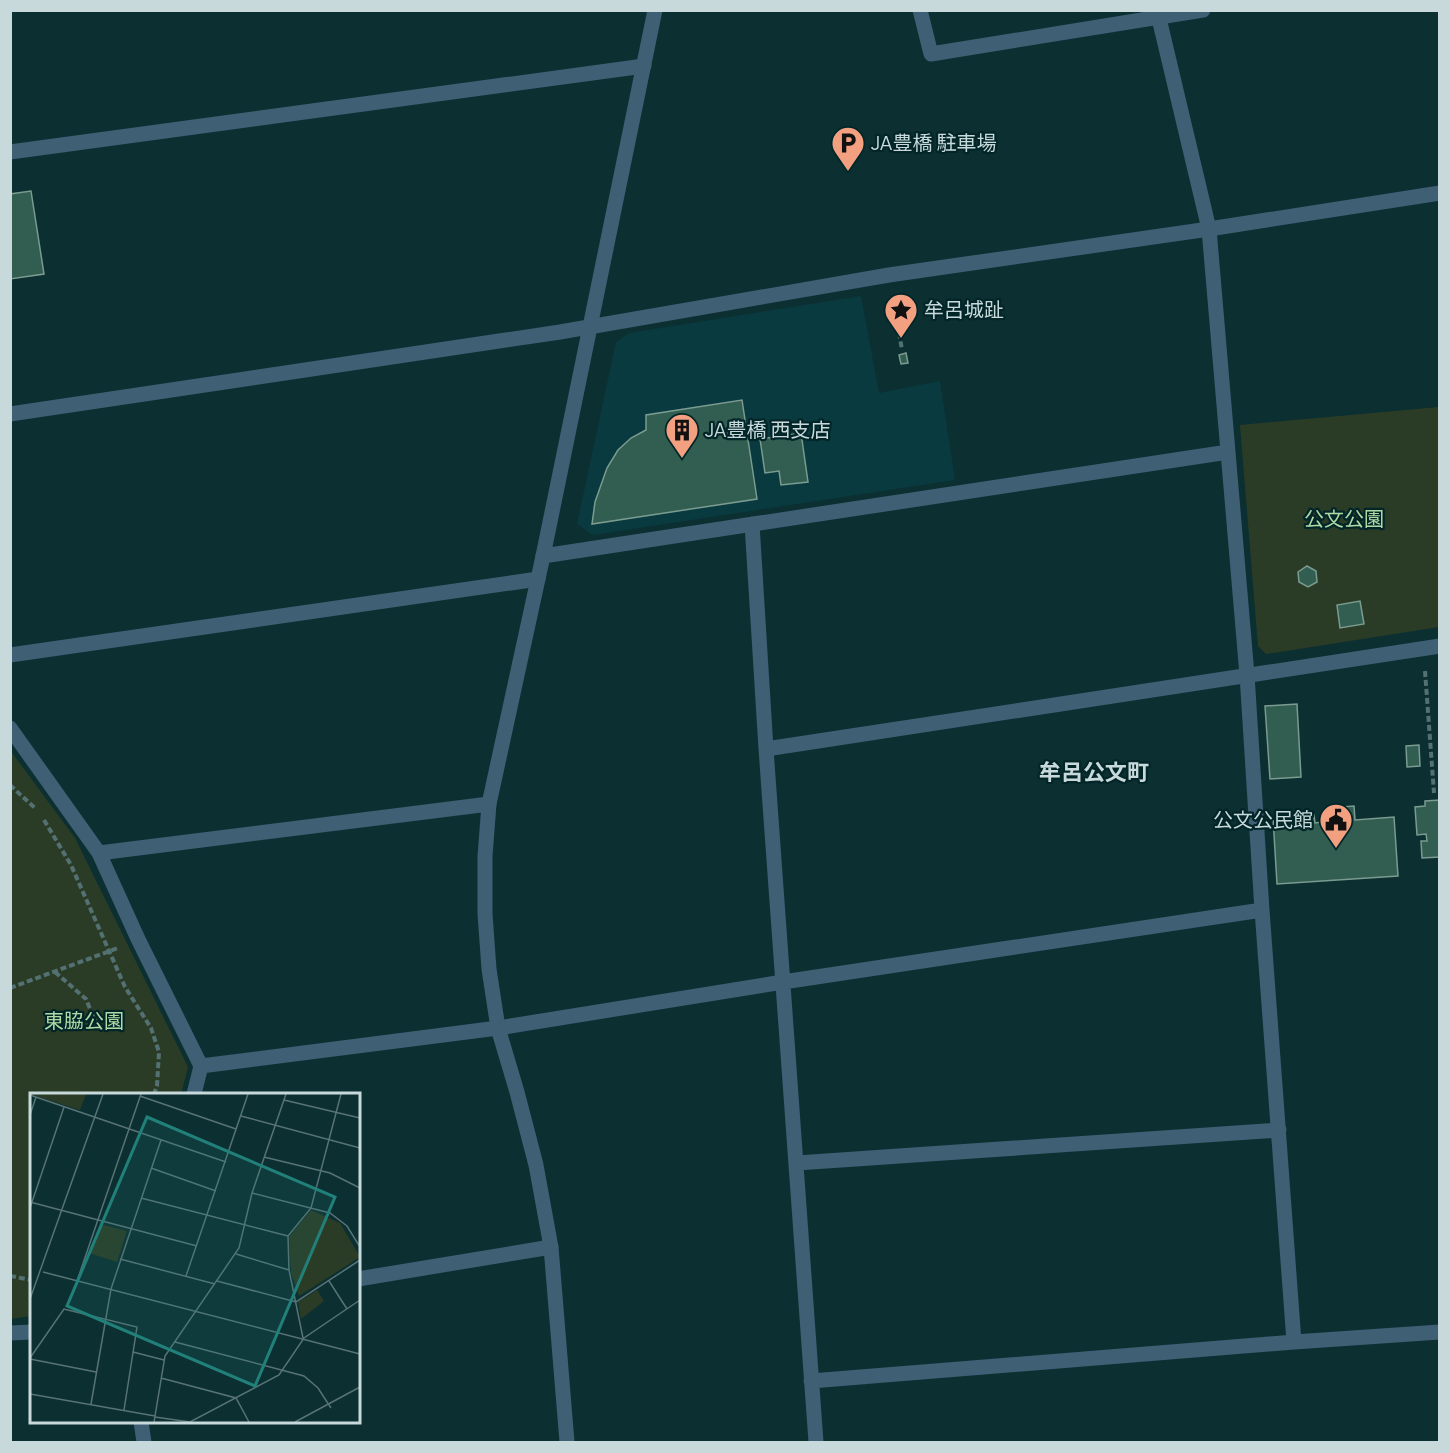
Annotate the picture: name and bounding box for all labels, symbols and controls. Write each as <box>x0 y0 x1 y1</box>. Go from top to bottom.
parking icon: JA豊橋 駐車場 <box>830 125 866 172</box>
place label: JA豊橋 駐車場 <box>871 129 997 156</box>
place icon: 牟呂城趾 <box>883 292 919 339</box>
place label: 牟呂城趾 <box>924 296 1004 323</box>
building icon: JA豊橋 西支店 <box>664 412 700 459</box>
place label: JA豊橋 西支店 <box>705 416 831 443</box>
park label: 公文公園 <box>1304 505 1384 532</box>
district label: 牟呂公文町 <box>1039 757 1149 787</box>
public building icon: 公文公民館 <box>1318 802 1354 849</box>
place label: 公文公民館 <box>1213 806 1313 833</box>
park label: 東脇公園 <box>44 1007 124 1034</box>
inset map <box>30 1093 360 1423</box>

